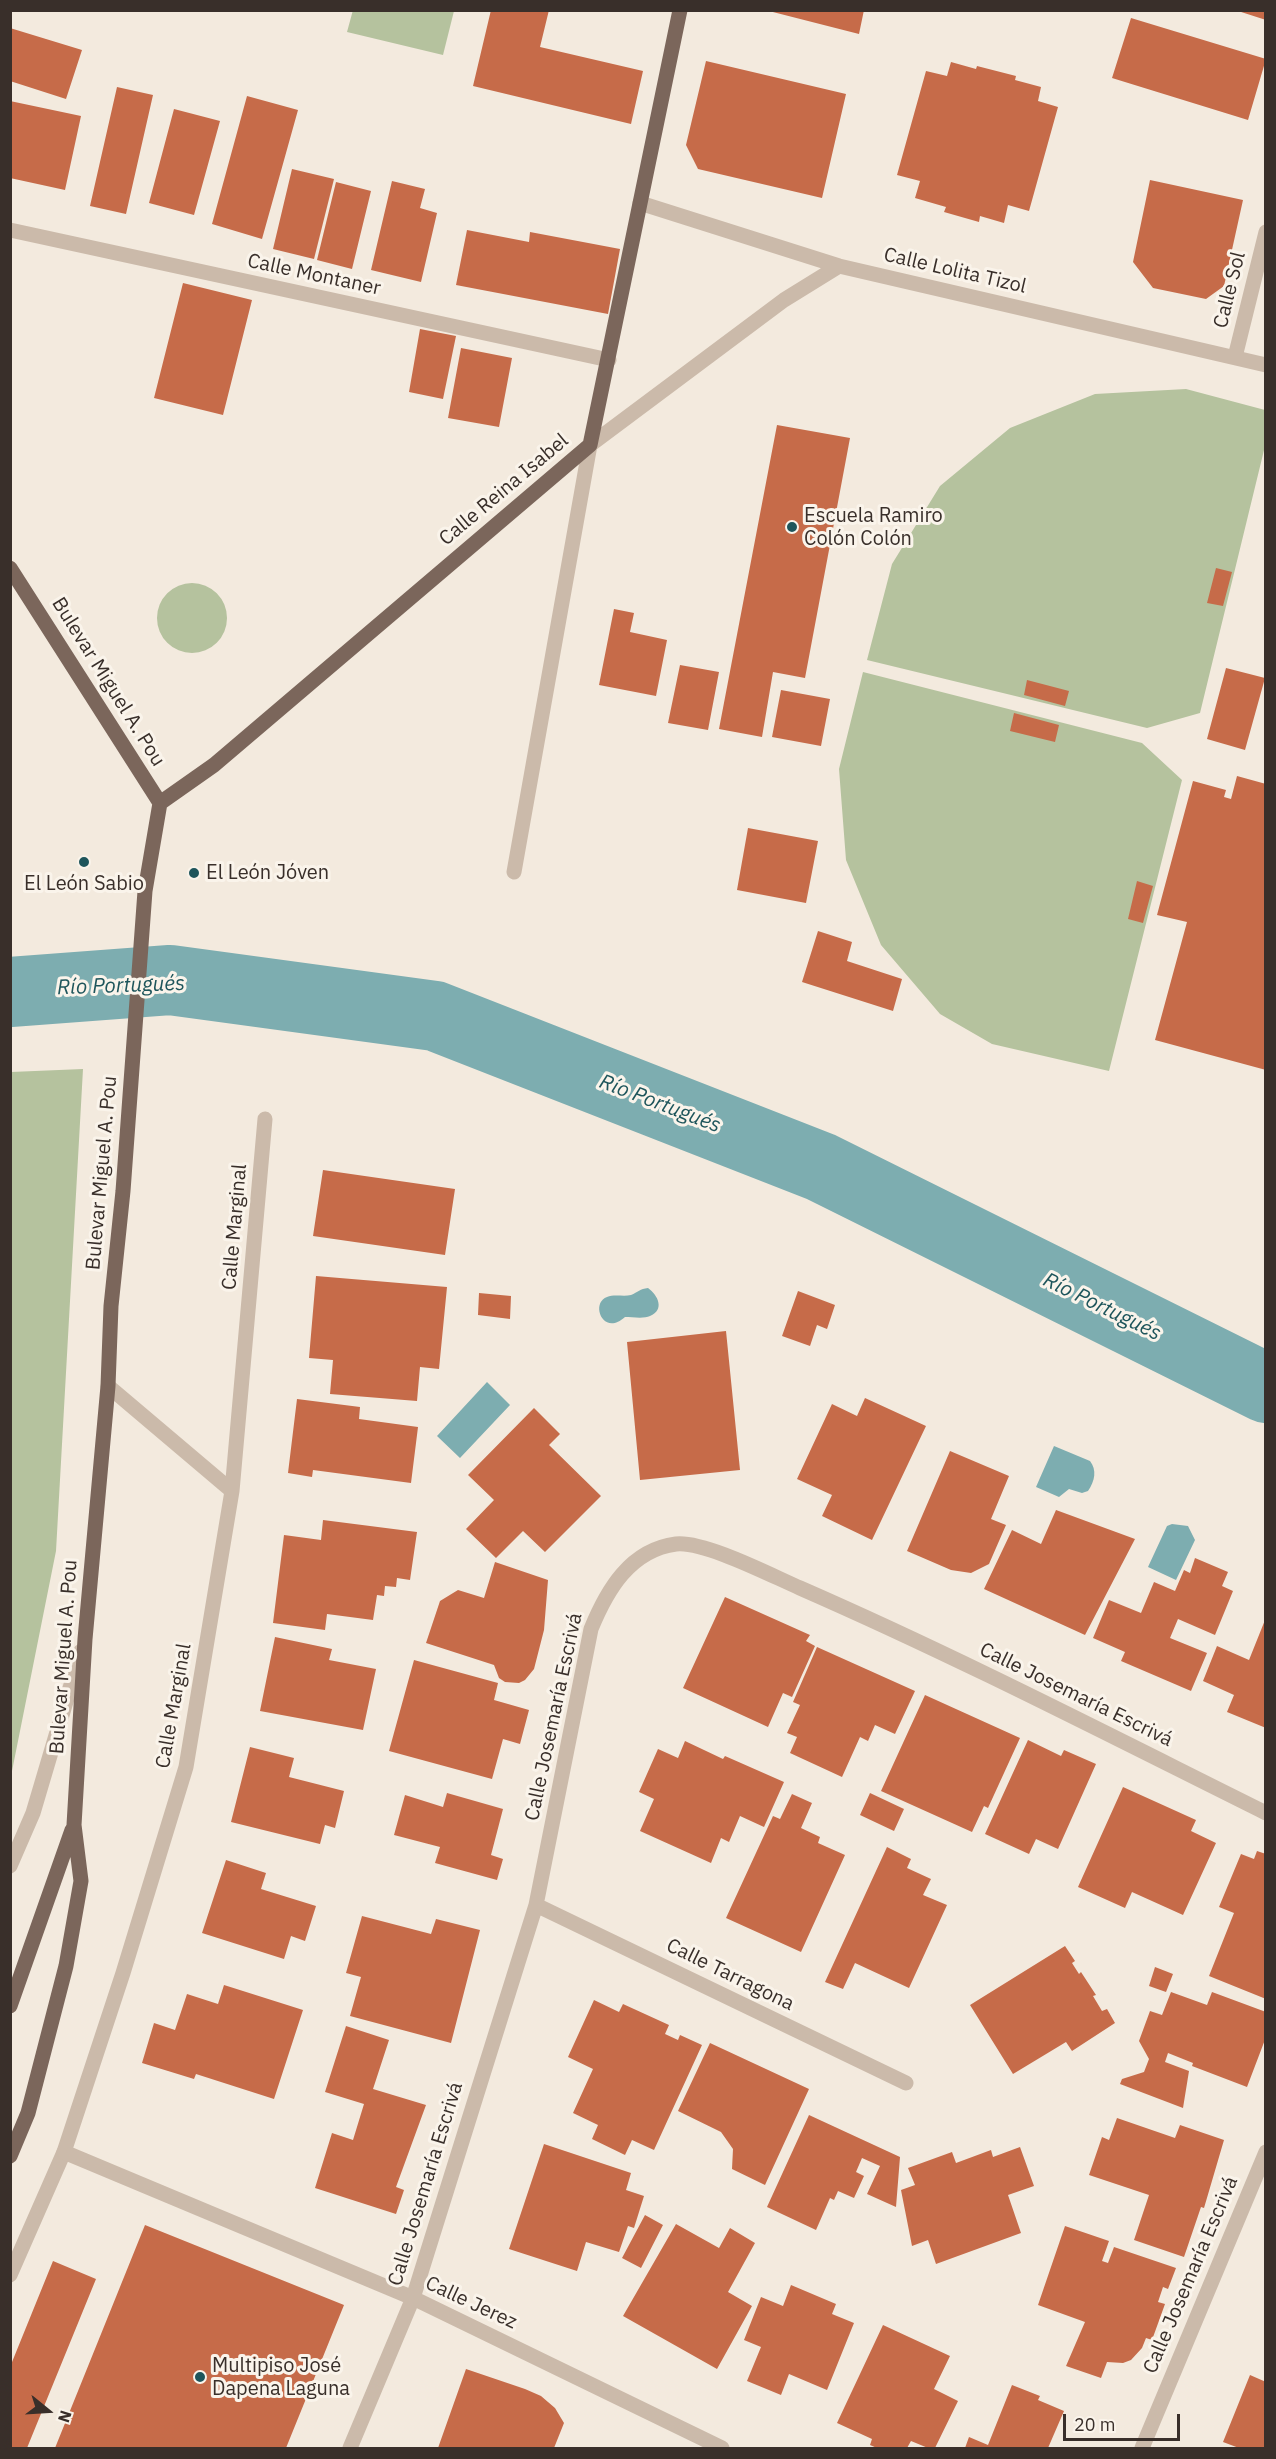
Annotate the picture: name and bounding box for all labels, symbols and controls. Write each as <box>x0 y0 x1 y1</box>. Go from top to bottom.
street label: Calle Lolita Tizol <box>881 243 1029 299</box>
street label: Calle Montaner <box>245 249 383 301</box>
street label: Calle Sol <box>1209 249 1251 331</box>
street label: Calle Reina Isabel <box>435 429 573 551</box>
place label: Escuela Ramiro Colón Colón <box>804 504 943 551</box>
marker: Escuela Ramiro Colón Colón <box>785 520 799 534</box>
street label: Bulevar Miguel A. Pou <box>46 593 170 771</box>
marker: El León Sabio <box>77 855 91 869</box>
place label: El León Jóven <box>206 861 329 885</box>
marker: El León Jóven <box>187 866 201 880</box>
place label: El León Sabio <box>24 872 144 896</box>
water label: Río Portugués <box>57 971 185 1001</box>
water label: Río Portugués <box>596 1069 724 1139</box>
street label: Bulevar Miguel A. Pou <box>82 1075 122 1271</box>
street label: Calle Marginal <box>218 1163 252 1291</box>
water label: Río Portugués <box>1039 1268 1165 1346</box>
street label: Bulevar Miguel A. Pou <box>45 1559 83 1755</box>
street label: Calle Josemaría Escrivá <box>520 1611 588 1823</box>
street label: Calle Josemaría Escrivá <box>976 1638 1176 1752</box>
street label: Calle Marginal <box>151 1642 197 1770</box>
street label: Calle Tarragona <box>662 1934 798 2016</box>
street label: Calle Josemaría Escrivá <box>384 2079 468 2289</box>
street label: Calle Josemaría Escrivá <box>1139 2173 1243 2377</box>
street label: Calle Jerez <box>421 2271 521 2335</box>
place label: Multipiso José Dapena Laguna <box>212 2354 350 2401</box>
marker: Multipiso José Dapena Laguna <box>193 2370 207 2384</box>
north arrow <box>18 2381 78 2441</box>
scale bar <box>1066 2402 1183 2440</box>
text: N <box>54 2408 76 2425</box>
text: 20 m <box>1074 2413 1116 2436</box>

